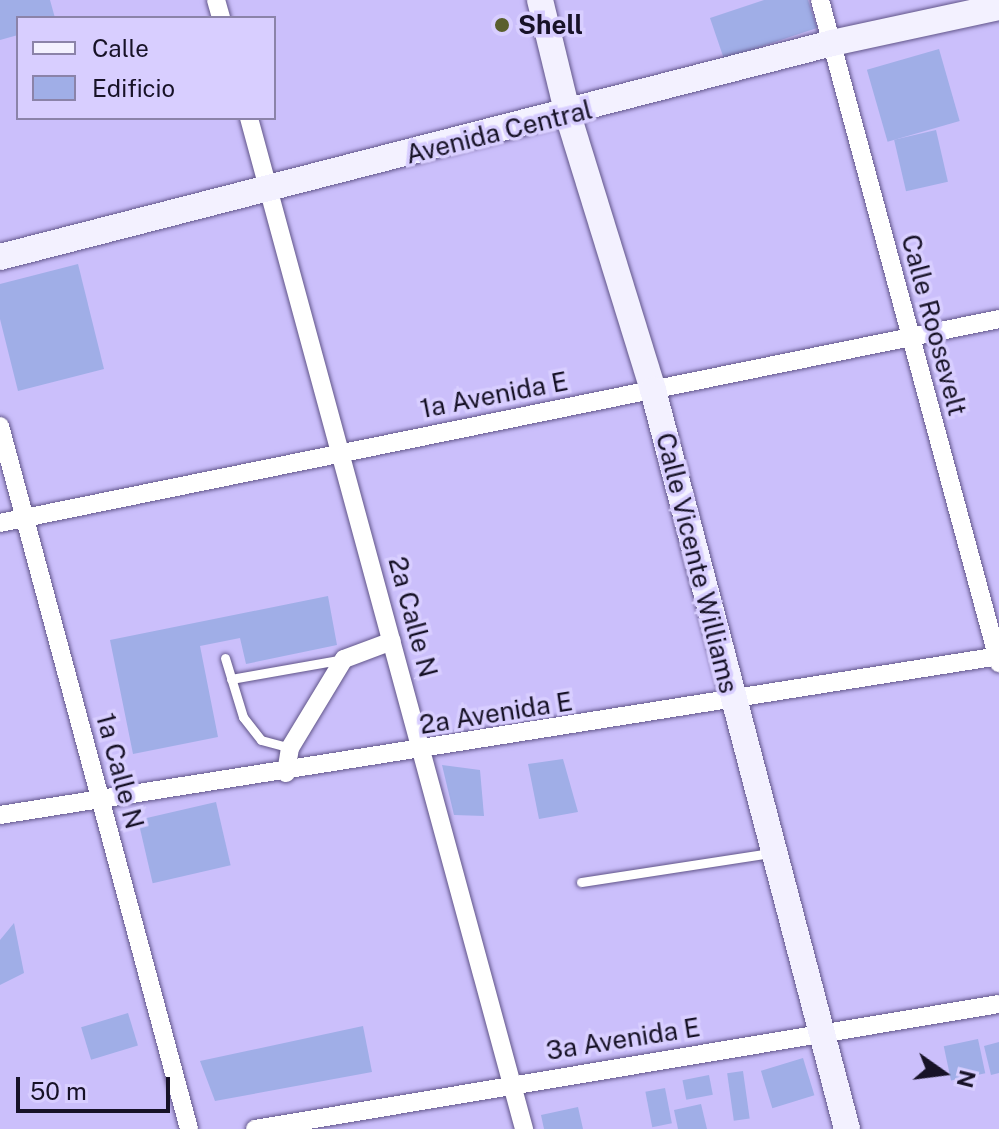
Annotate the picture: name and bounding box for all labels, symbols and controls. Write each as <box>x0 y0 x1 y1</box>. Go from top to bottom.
place label: Shell <box>518 9 583 41</box>
legend <box>16 16 276 120</box>
marker: Shell <box>493 16 511 34</box>
text: Calle <box>92 34 149 62</box>
text: Edificio <box>92 74 175 102</box>
street label: Avenida Central <box>402 94 596 170</box>
street label: Calle Roosevelt <box>895 231 973 419</box>
street label: 1a Avenida E <box>418 365 570 425</box>
street label: Calle Vicente Williams <box>649 429 745 697</box>
street label: 2a Calle N <box>382 553 444 681</box>
street label: 2a Avenida E <box>417 686 575 740</box>
street label: 1a Calle N <box>90 710 150 832</box>
street label: 3a Avenida E <box>544 1011 702 1067</box>
north arrow <box>903 1033 983 1113</box>
scale bar <box>20 1061 174 1111</box>
text: N <box>952 1067 981 1090</box>
text: 50 m <box>30 1077 87 1105</box>

